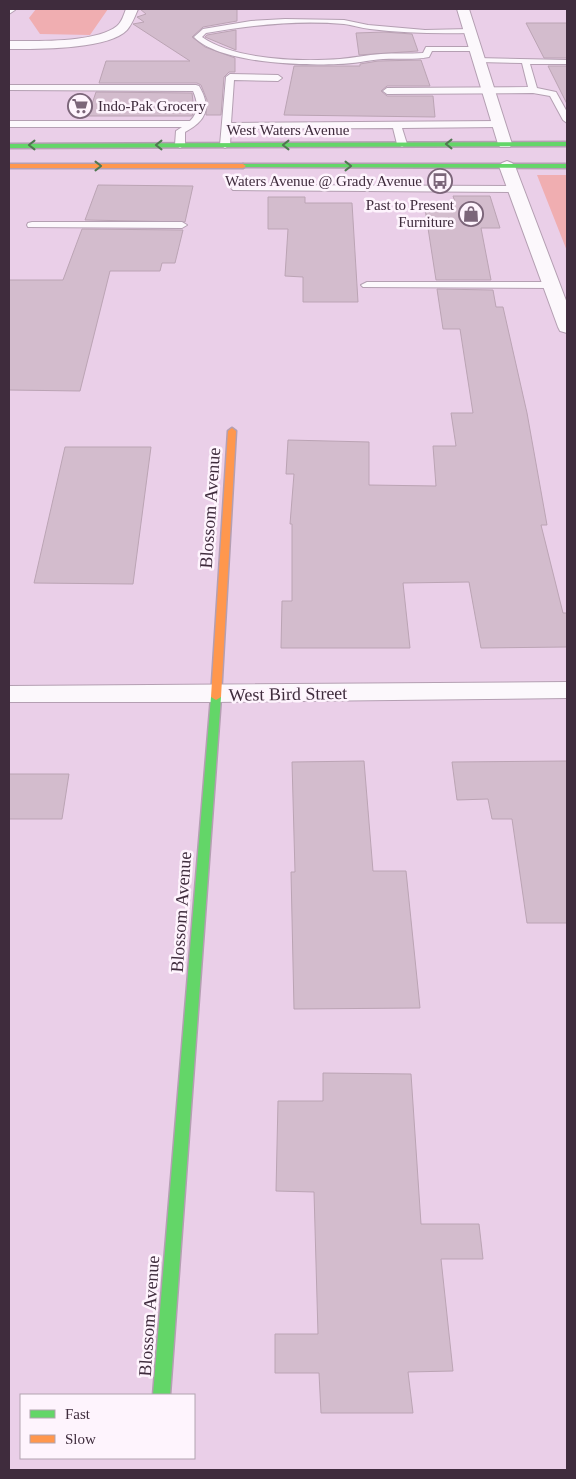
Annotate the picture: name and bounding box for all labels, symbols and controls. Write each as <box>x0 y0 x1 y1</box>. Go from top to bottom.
supermarket icon: Indo-Pak Grocery <box>67 93 93 119</box>
place label: Indo-Pak Grocery <box>98 98 206 114</box>
street label: West Waters Avenue <box>227 122 350 138</box>
one-way arrow <box>282 139 290 150</box>
one-way arrow <box>444 139 452 149</box>
one-way arrow <box>28 140 36 150</box>
one-way arrow <box>155 140 162 150</box>
one-way arrow <box>95 161 103 171</box>
one-way arrow <box>345 161 353 171</box>
bus stop icon: Waters Avenue @ Grady Avenue <box>427 168 453 194</box>
place label: Waters Avenue @ Grady Avenue <box>225 173 422 189</box>
place label: Past to Present Furniture <box>366 197 455 230</box>
shop icon: Past to Present Furniture <box>458 201 484 227</box>
street label: Blossom Avenue <box>196 447 224 569</box>
street label: West Bird Street <box>229 683 347 705</box>
street label: Blossom Avenue <box>167 851 195 973</box>
street label: Blossom Avenue <box>135 1255 163 1377</box>
legend <box>20 1394 195 1459</box>
text: Fast <box>65 1406 91 1422</box>
text: Slow <box>65 1431 96 1447</box>

